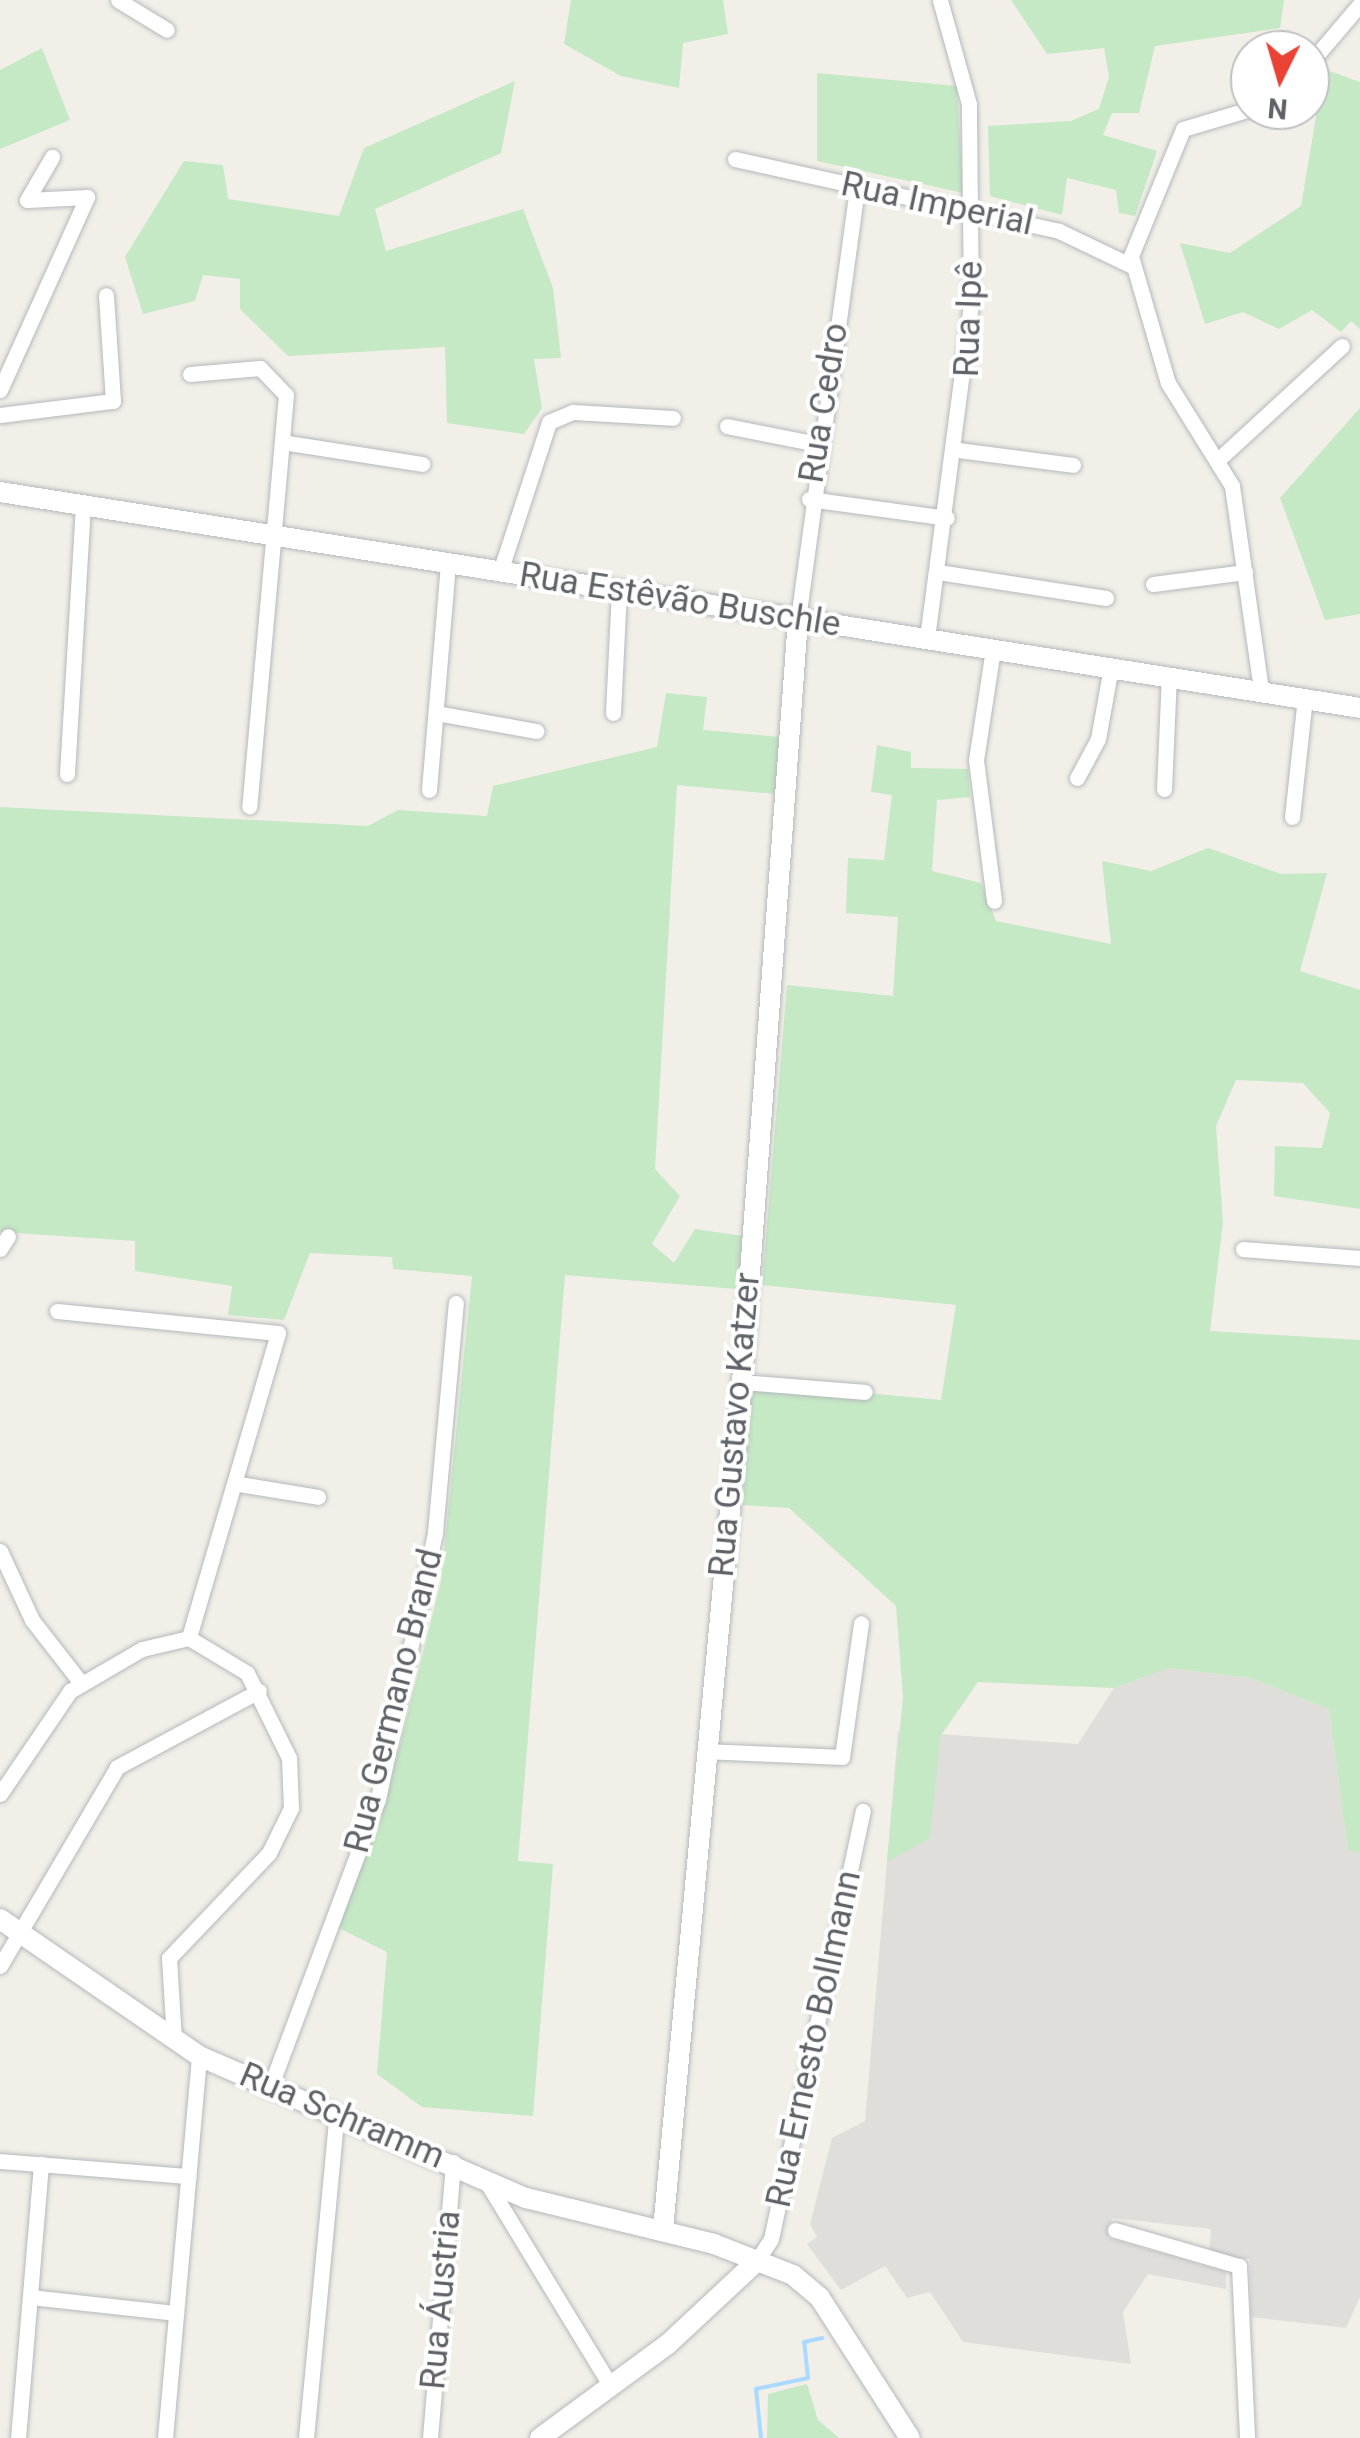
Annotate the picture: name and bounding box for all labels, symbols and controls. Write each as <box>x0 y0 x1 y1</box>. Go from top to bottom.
north arrow <box>1230 30 1330 130</box>
text: N <box>1266 91 1289 126</box>
street label: Rua Imperial <box>837 163 1037 245</box>
street label: Rua Ipê <box>946 260 992 378</box>
street label: Rua Cedro <box>791 320 857 486</box>
street label: Rua Estêvão Buschle <box>516 554 844 646</box>
street label: Rua Gustavo Katzer <box>701 1271 769 1579</box>
street label: Rua Germano Brand <box>336 1545 452 1857</box>
street label: Rua Ernesto Bollmann <box>758 1867 870 2211</box>
street label: Rua Schramm <box>233 2054 451 2178</box>
street label: Rua Áustria <box>412 2209 470 2391</box>

